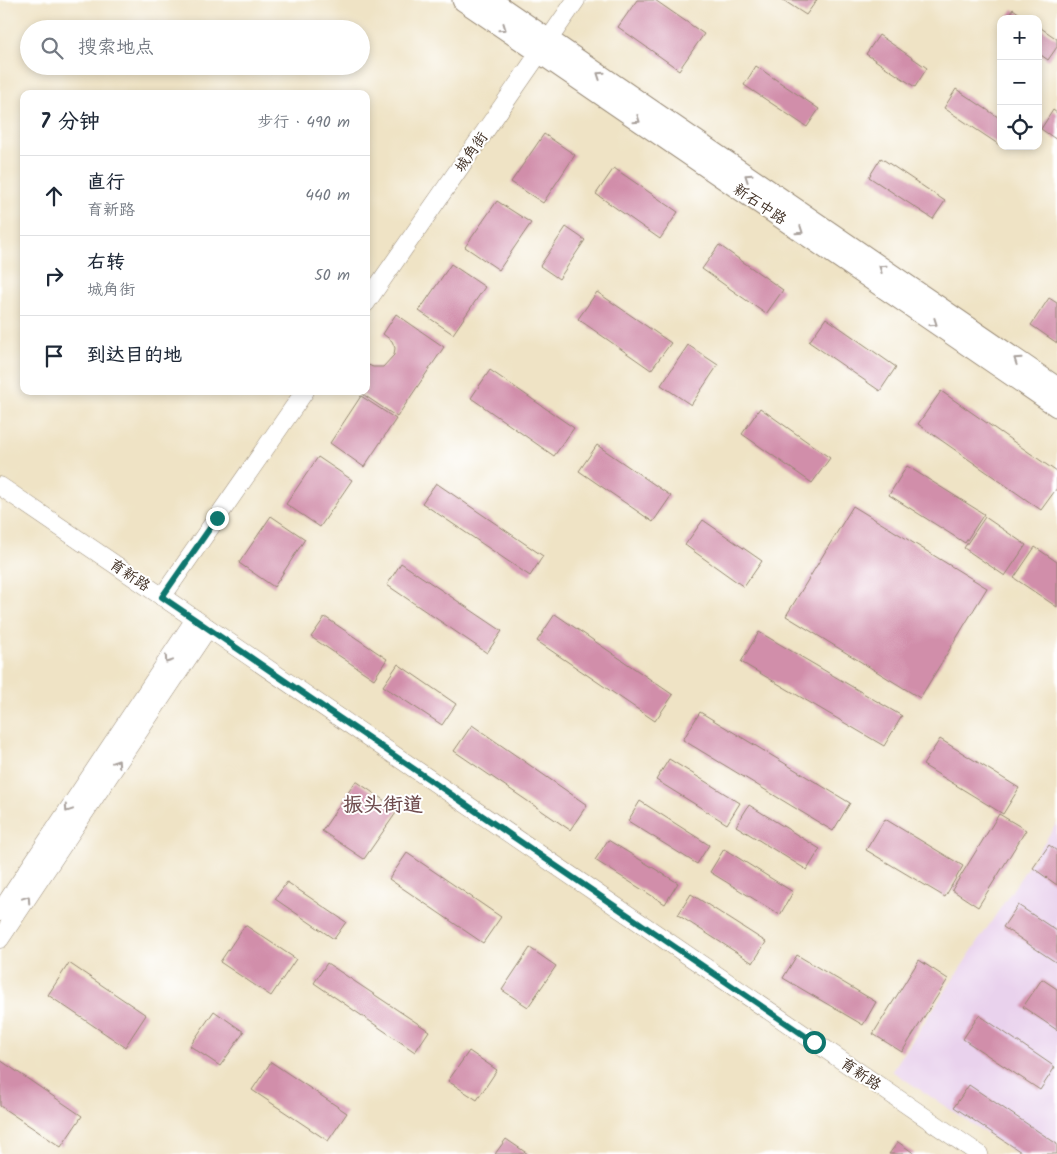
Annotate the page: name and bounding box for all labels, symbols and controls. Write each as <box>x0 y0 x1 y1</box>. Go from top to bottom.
map controls <box>997 15 1042 150</box>
button: + <box>997 15 1042 60</box>
search box <box>20 20 370 75</box>
one-way arrow <box>497 22 507 31</box>
text: 搜索地点 <box>78 33 154 63</box>
icon: search <box>38 34 66 62</box>
button: − <box>997 60 1042 105</box>
one-way arrow <box>596 72 605 82</box>
button: locate <box>997 105 1042 150</box>
text: 7 分钟 <box>40 106 100 139</box>
text: 步行 · 490 m <box>258 110 350 135</box>
one-way arrow <box>631 114 641 123</box>
street label: 城角街 <box>449 127 495 178</box>
text: 直行 <box>87 168 125 198</box>
one-way arrow <box>744 174 754 183</box>
street label: 新石中路 <box>728 178 791 232</box>
icon: ahead <box>40 182 68 210</box>
text: 440 m <box>305 183 350 208</box>
text: 育新路 <box>87 198 135 223</box>
one-way arrow <box>794 225 804 234</box>
text: 右转 <box>87 248 125 278</box>
icon: right <box>40 262 68 290</box>
text: 50 m <box>314 263 350 288</box>
one-way arrow <box>879 265 888 275</box>
text: 城角街 <box>87 278 135 303</box>
one-way arrow <box>929 317 938 326</box>
text: 到达目的地 <box>87 341 182 371</box>
icon: arrive <box>40 342 68 370</box>
one-way arrow <box>1013 357 1022 366</box>
route end <box>206 507 229 530</box>
street label: 育新路 <box>104 553 155 598</box>
one-way arrow <box>165 654 174 663</box>
one-way arrow <box>111 760 120 769</box>
district label: 振头街道 <box>343 790 423 822</box>
one-way arrow <box>65 804 74 813</box>
one-way arrow <box>21 895 30 904</box>
route start <box>803 1031 826 1054</box>
street label: 育新路 <box>835 1052 886 1097</box>

